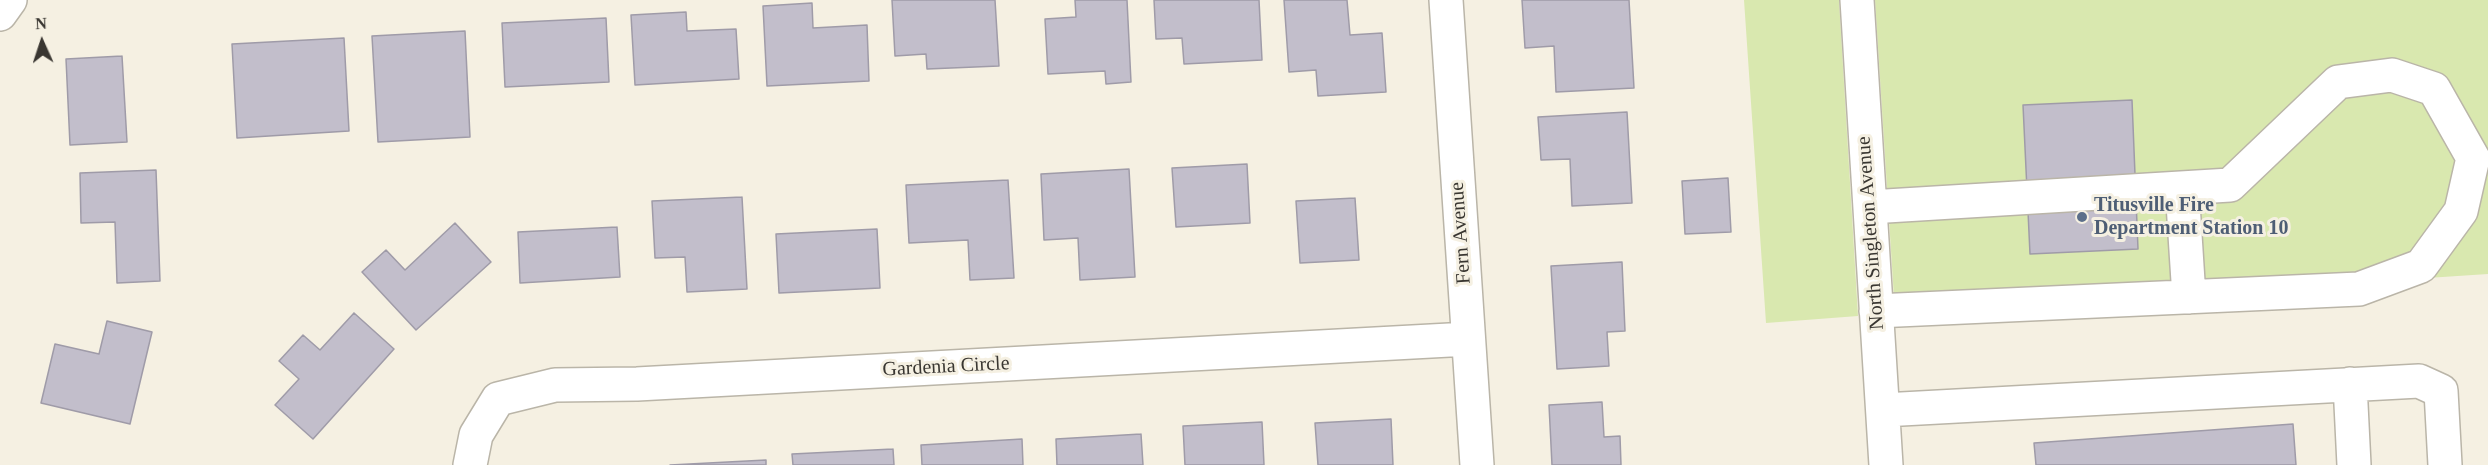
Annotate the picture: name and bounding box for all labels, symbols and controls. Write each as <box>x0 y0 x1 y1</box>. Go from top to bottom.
north arrow <box>12 12 72 72</box>
text: N <box>35 15 47 32</box>
street label: North Singleton Avenue <box>1852 135 1890 331</box>
street label: Fern Avenue <box>1445 181 1477 285</box>
place label: Titusville Fire Department Station 10 <box>2094 194 2288 241</box>
marker: Titusville Fire Department Station 10 <box>2075 210 2089 224</box>
street label: Gardenia Circle <box>882 352 1010 382</box>

